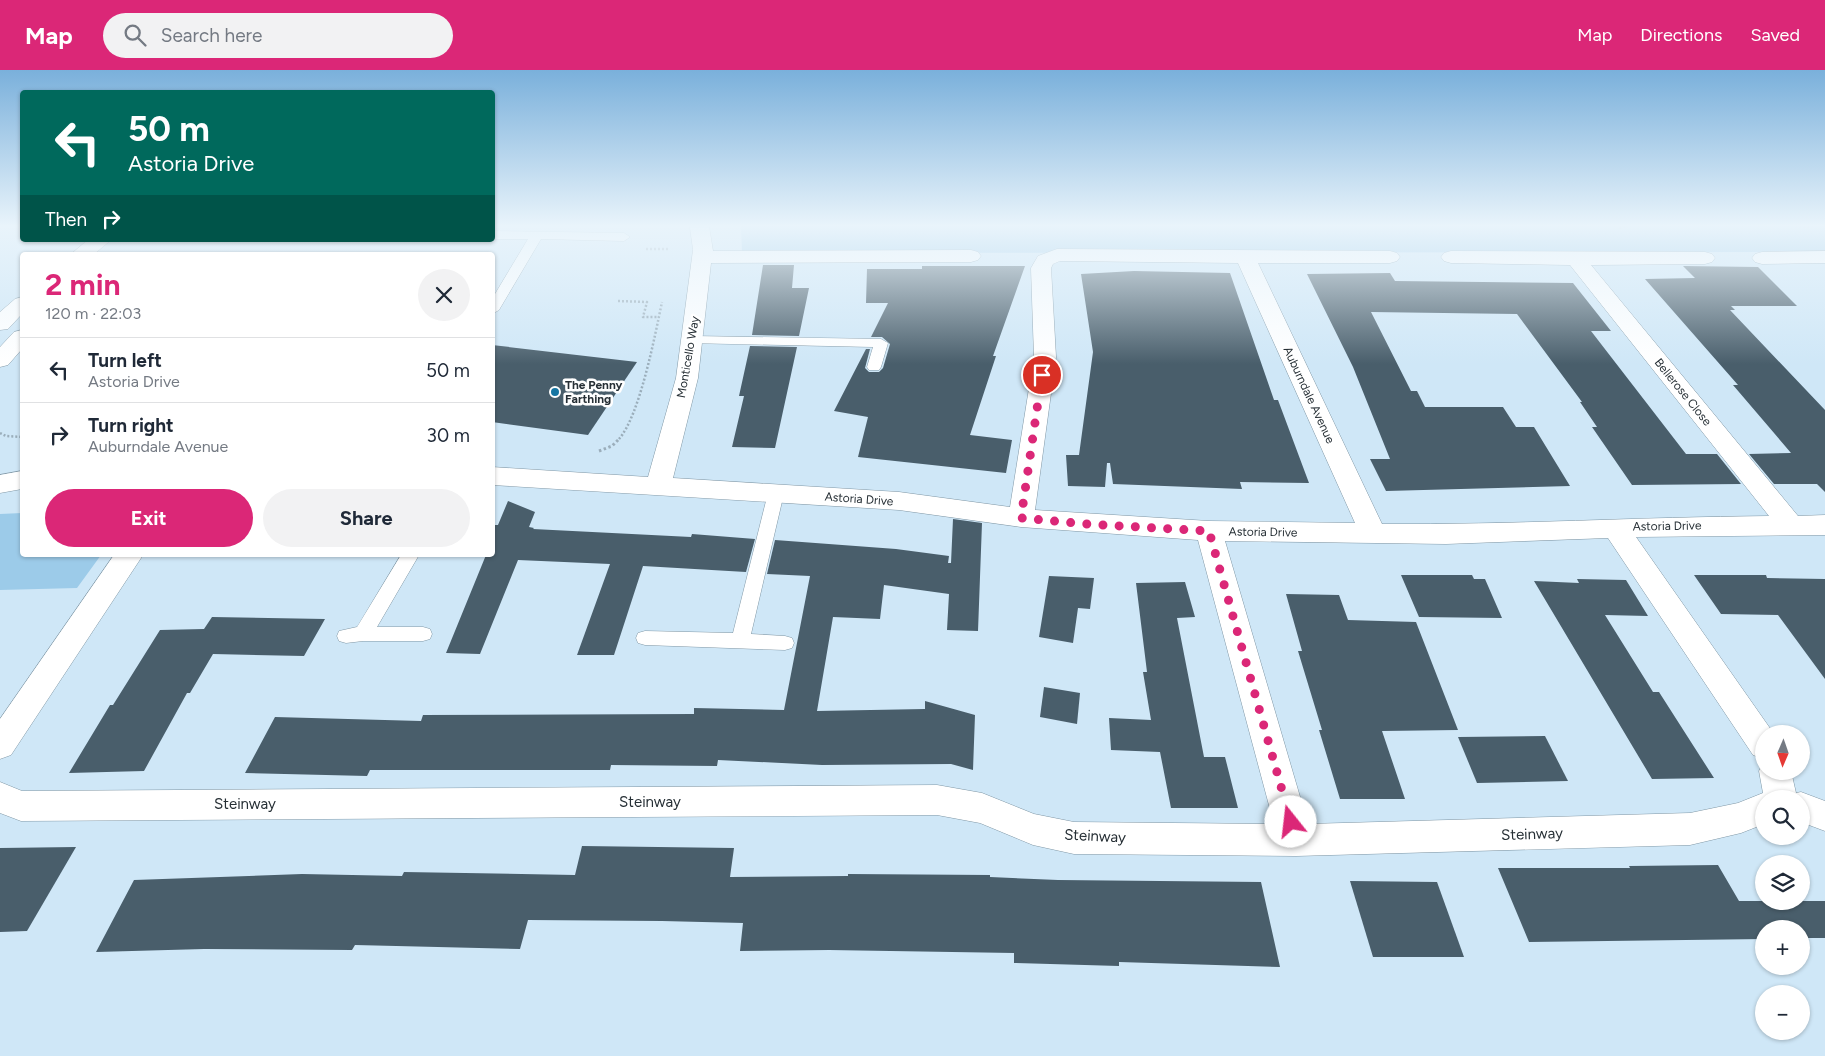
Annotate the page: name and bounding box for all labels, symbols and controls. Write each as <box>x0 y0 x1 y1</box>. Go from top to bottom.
search box <box>103 13 453 58</box>
text: Map <box>25 21 73 50</box>
icon: search <box>121 21 149 49</box>
text: Search here <box>161 24 262 47</box>
text: Map <box>1577 24 1612 46</box>
text: Directions <box>1640 24 1722 46</box>
text: Saved <box>1750 24 1800 46</box>
text: 50 m <box>128 108 210 150</box>
icon: left <box>45 110 110 175</box>
text: Astoria Drive <box>128 150 254 177</box>
icon: right <box>97 205 125 233</box>
text: Then <box>45 208 87 231</box>
text: 2 min <box>45 266 121 303</box>
button: close <box>418 269 470 321</box>
text: 120 m · 22:03 <box>45 304 141 323</box>
street label: Monticello Way <box>674 314 702 399</box>
street label: Auburndale Avenue <box>1280 344 1338 446</box>
text: Turn left <box>88 349 162 372</box>
pin <box>1021 354 1063 396</box>
icon: left <box>45 356 73 384</box>
street label: Bellerose Close <box>1652 356 1715 429</box>
text: 50 m <box>426 359 470 382</box>
icon: arrive <box>1028 361 1056 389</box>
text: Astoria Drive <box>88 372 180 391</box>
place label: The Penny Farthing <box>565 378 623 406</box>
marker: The Penny Farthing <box>549 386 561 398</box>
text: Turn right <box>88 414 174 437</box>
icon: right <box>45 421 73 449</box>
text: 30 m <box>427 424 470 447</box>
text: Auburndale Avenue <box>88 437 228 456</box>
button: Exit <box>45 489 253 547</box>
button: Share <box>263 489 470 547</box>
street label: Astoria Drive <box>824 490 894 508</box>
street label: Astoria Drive <box>1632 518 1702 534</box>
street label: Astoria Drive <box>1228 524 1298 540</box>
north arrow <box>1755 725 1810 780</box>
map controls <box>1755 725 1810 1040</box>
button: search <box>1755 790 1810 845</box>
street label: Steinway <box>619 793 681 811</box>
street label: Steinway <box>214 795 276 813</box>
position arrow <box>1264 795 1316 847</box>
street label: Steinway <box>1501 824 1563 844</box>
street label: Steinway <box>1064 825 1126 847</box>
button: layers <box>1755 855 1810 910</box>
button: + <box>1755 920 1810 975</box>
button: − <box>1755 985 1810 1040</box>

